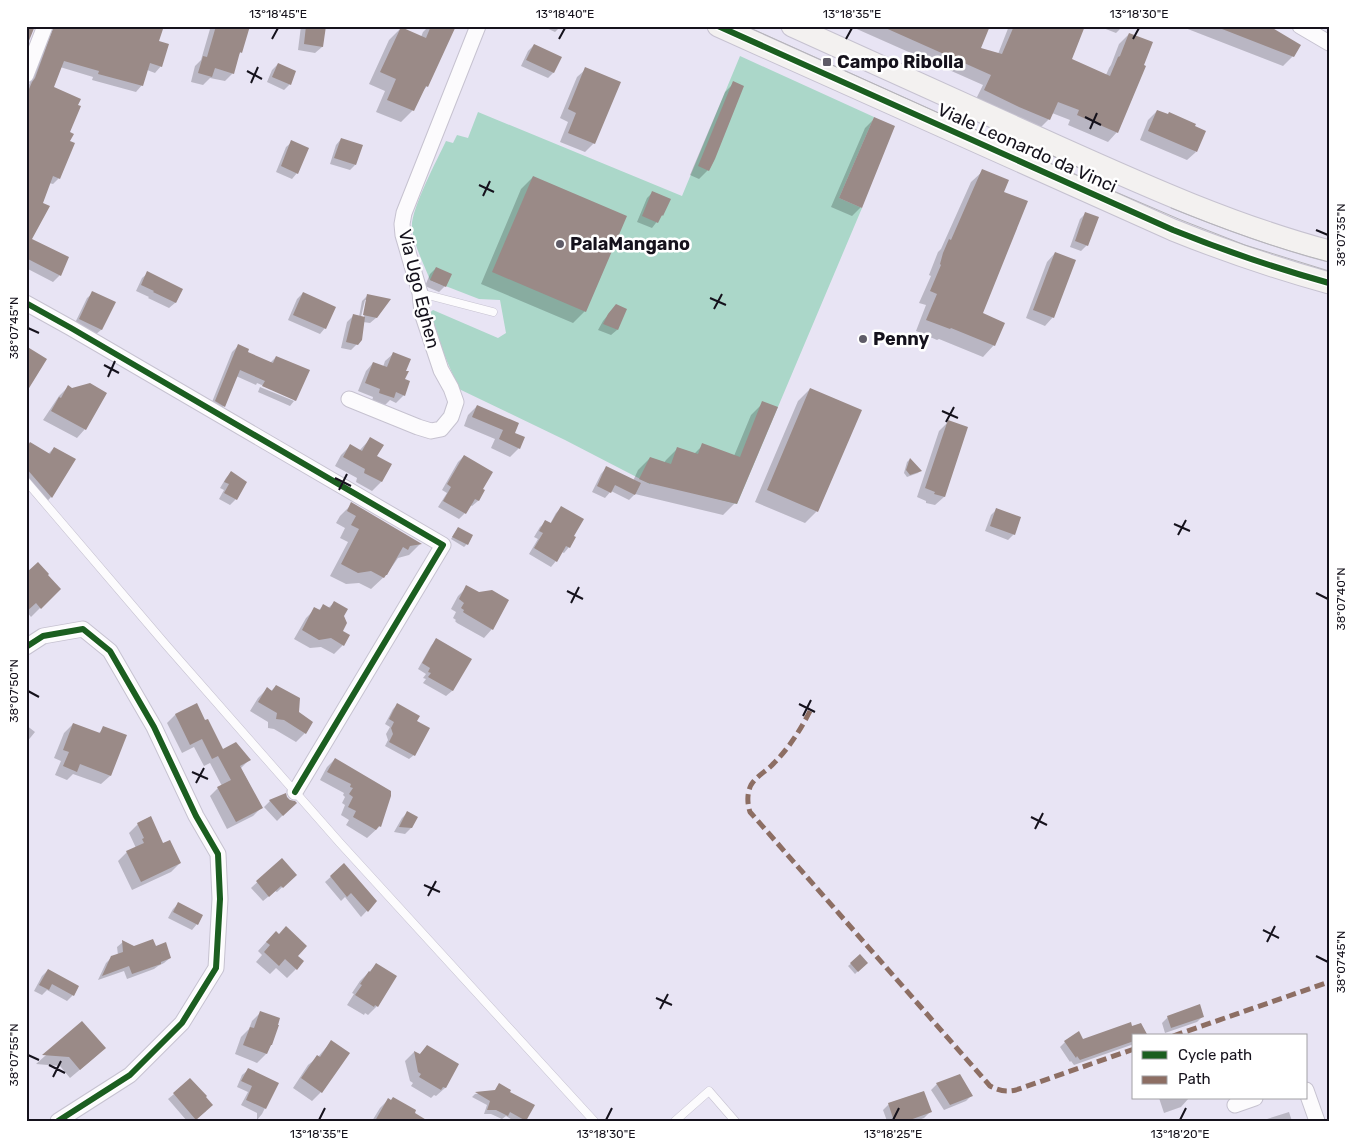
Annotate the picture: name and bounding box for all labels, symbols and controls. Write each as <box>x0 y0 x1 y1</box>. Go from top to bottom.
text: 13°18'45"E <box>249 7 307 21</box>
text: 13°18'40"E <box>536 7 594 21</box>
text: 13°18'35"E <box>823 7 881 21</box>
text: 13°18'30"E <box>1110 7 1168 21</box>
place label: Campo Ribolla <box>837 51 964 73</box>
marker: Campo Ribolla <box>821 56 833 68</box>
street label: Viale Leonardo da Vinci <box>934 98 1120 198</box>
text: 38°07'35"N <box>1334 203 1348 267</box>
street label: Via Ugo Eghen <box>394 227 444 351</box>
place label: PalaMangano <box>570 233 690 255</box>
marker: PalaMangano <box>554 238 566 250</box>
text: 38°07'45"N <box>7 297 21 359</box>
place label: Penny <box>873 328 930 350</box>
marker: Penny <box>857 333 869 345</box>
text: 38°07'40"N <box>1334 567 1348 631</box>
text: 38°07'50"N <box>7 659 21 723</box>
text: 38°07'45"N <box>1334 931 1348 993</box>
text: 38°07'55"N <box>7 1024 21 1086</box>
legend <box>1132 1034 1308 1100</box>
text: Cycle path <box>1178 1046 1252 1064</box>
text: Path <box>1178 1070 1211 1088</box>
text: 13°18'35"E <box>290 1127 348 1141</box>
text: 13°18'30"E <box>577 1127 635 1141</box>
text: 13°18'25"E <box>864 1127 922 1141</box>
text: 13°18'20"E <box>1151 1127 1209 1141</box>

